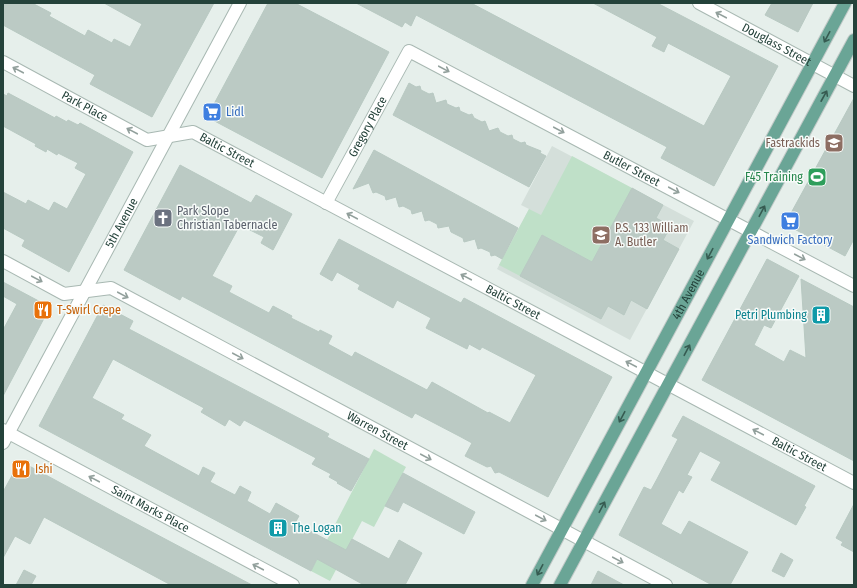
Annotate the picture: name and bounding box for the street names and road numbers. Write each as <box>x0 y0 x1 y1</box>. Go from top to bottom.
street label: Douglass Street <box>739 20 814 69</box>
street label: Park Place <box>59 88 110 124</box>
street label: Gregory Place <box>346 94 390 159</box>
street label: Baltic Street <box>197 130 257 170</box>
street label: Butler Street <box>601 148 663 189</box>
street label: 5th Avenue <box>102 195 141 250</box>
street label: 4th Avenue <box>669 267 708 322</box>
street label: Baltic Street <box>483 282 543 322</box>
street label: Warren Street <box>345 409 411 453</box>
street label: Baltic Street <box>770 434 829 474</box>
street label: Saint Marks Place <box>109 482 192 535</box>

